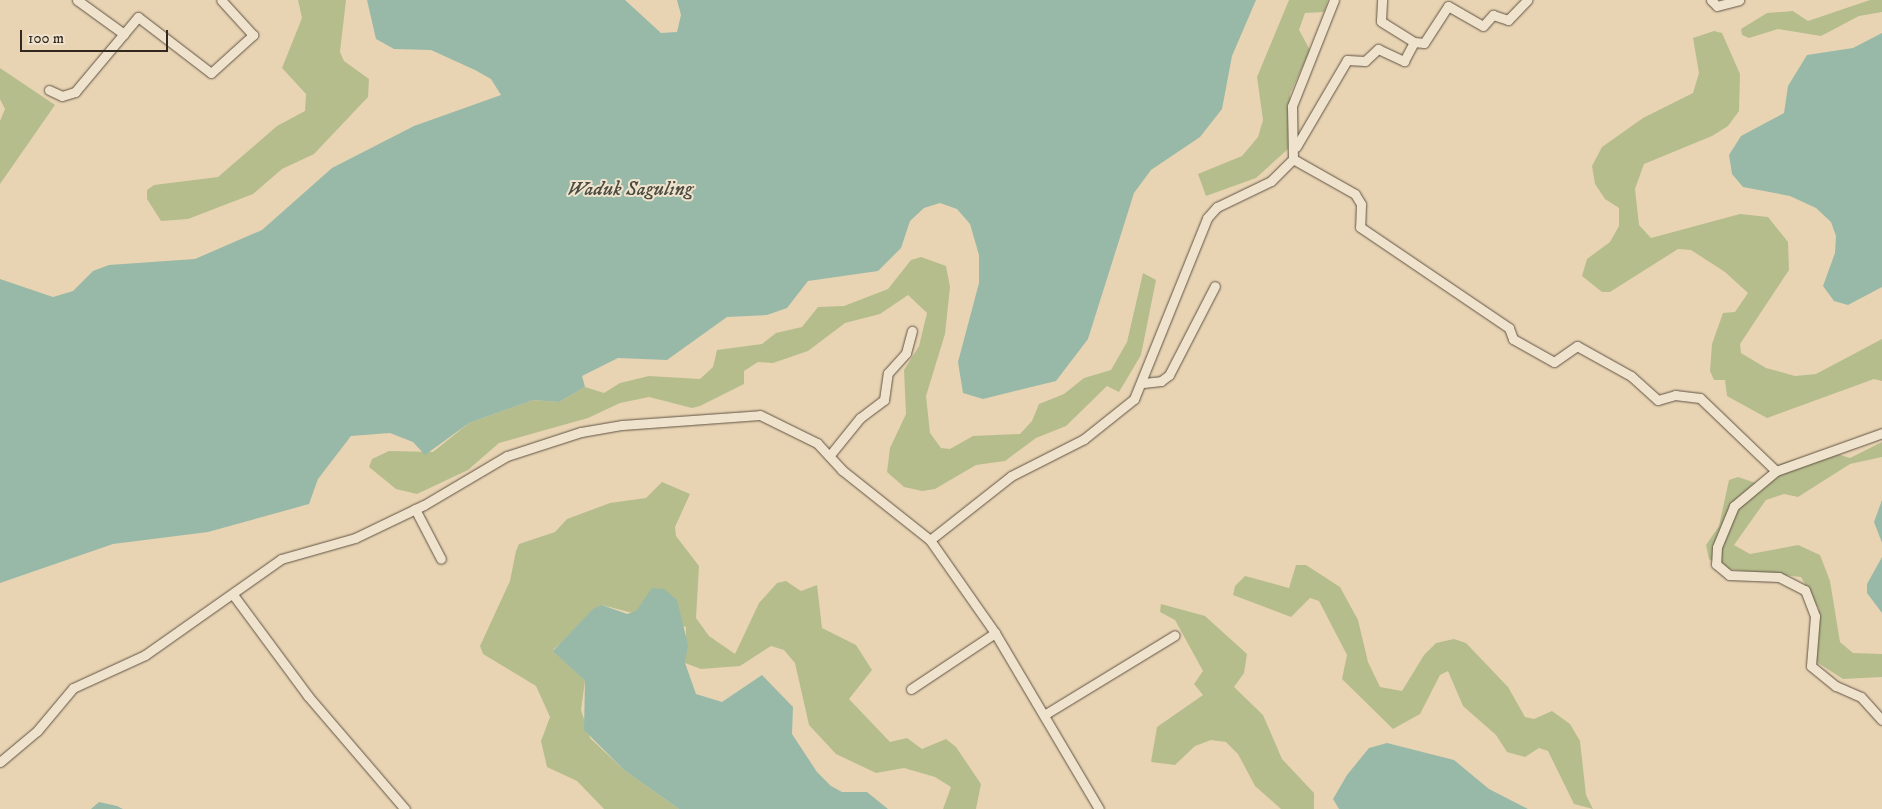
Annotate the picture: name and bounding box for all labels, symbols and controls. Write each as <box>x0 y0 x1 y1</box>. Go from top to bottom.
scale bar <box>22 20 170 52</box>
text: 100 m <box>28 29 64 48</box>
water label: Waduk Saguling <box>567 177 693 201</box>

